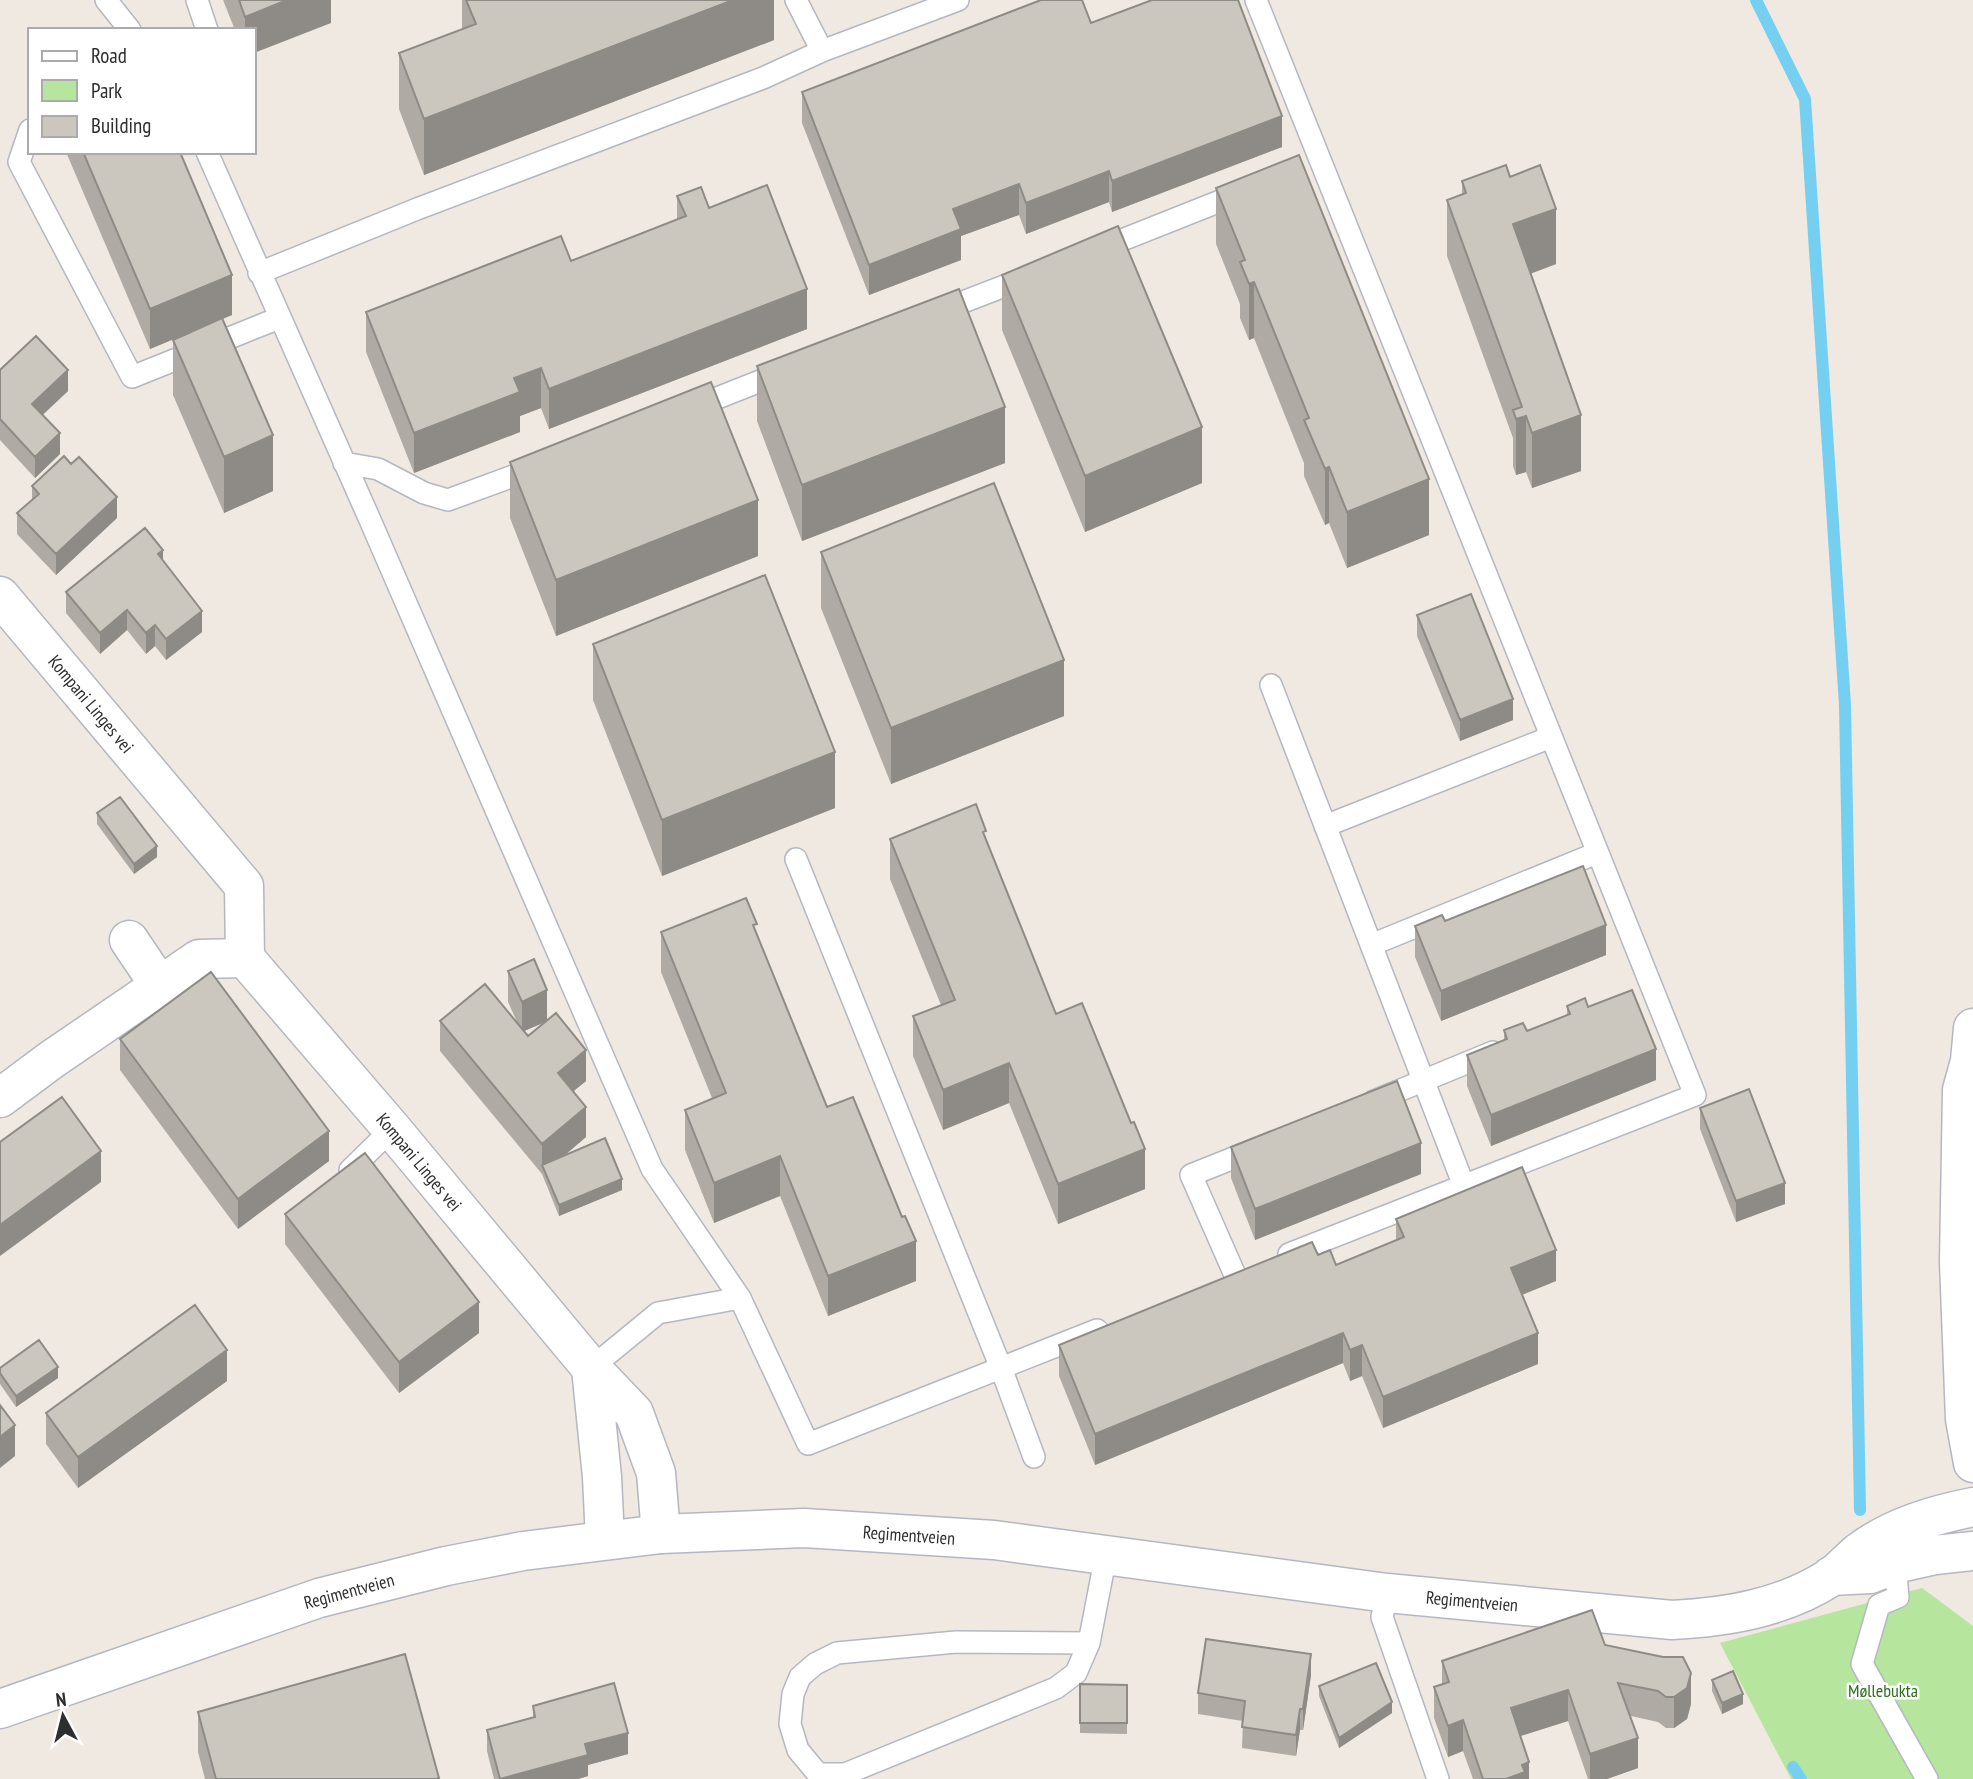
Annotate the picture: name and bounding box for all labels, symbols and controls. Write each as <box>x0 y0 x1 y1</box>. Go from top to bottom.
legend <box>28 28 256 154</box>
text: Road <box>91 42 127 69</box>
text: Park <box>91 77 122 104</box>
text: Building <box>91 112 151 139</box>
street label: Kompani Linges vei <box>43 650 139 758</box>
street label: Kompani Linges vei <box>371 1108 467 1216</box>
street label: Regimentveien <box>862 1520 956 1550</box>
street label: Regimentveien <box>301 1568 397 1614</box>
street label: Regimentveien <box>1425 1586 1519 1616</box>
park label: Møllebukta <box>1848 1679 1918 1702</box>
north arrow <box>28 1681 98 1751</box>
text: N <box>54 1687 67 1712</box>

